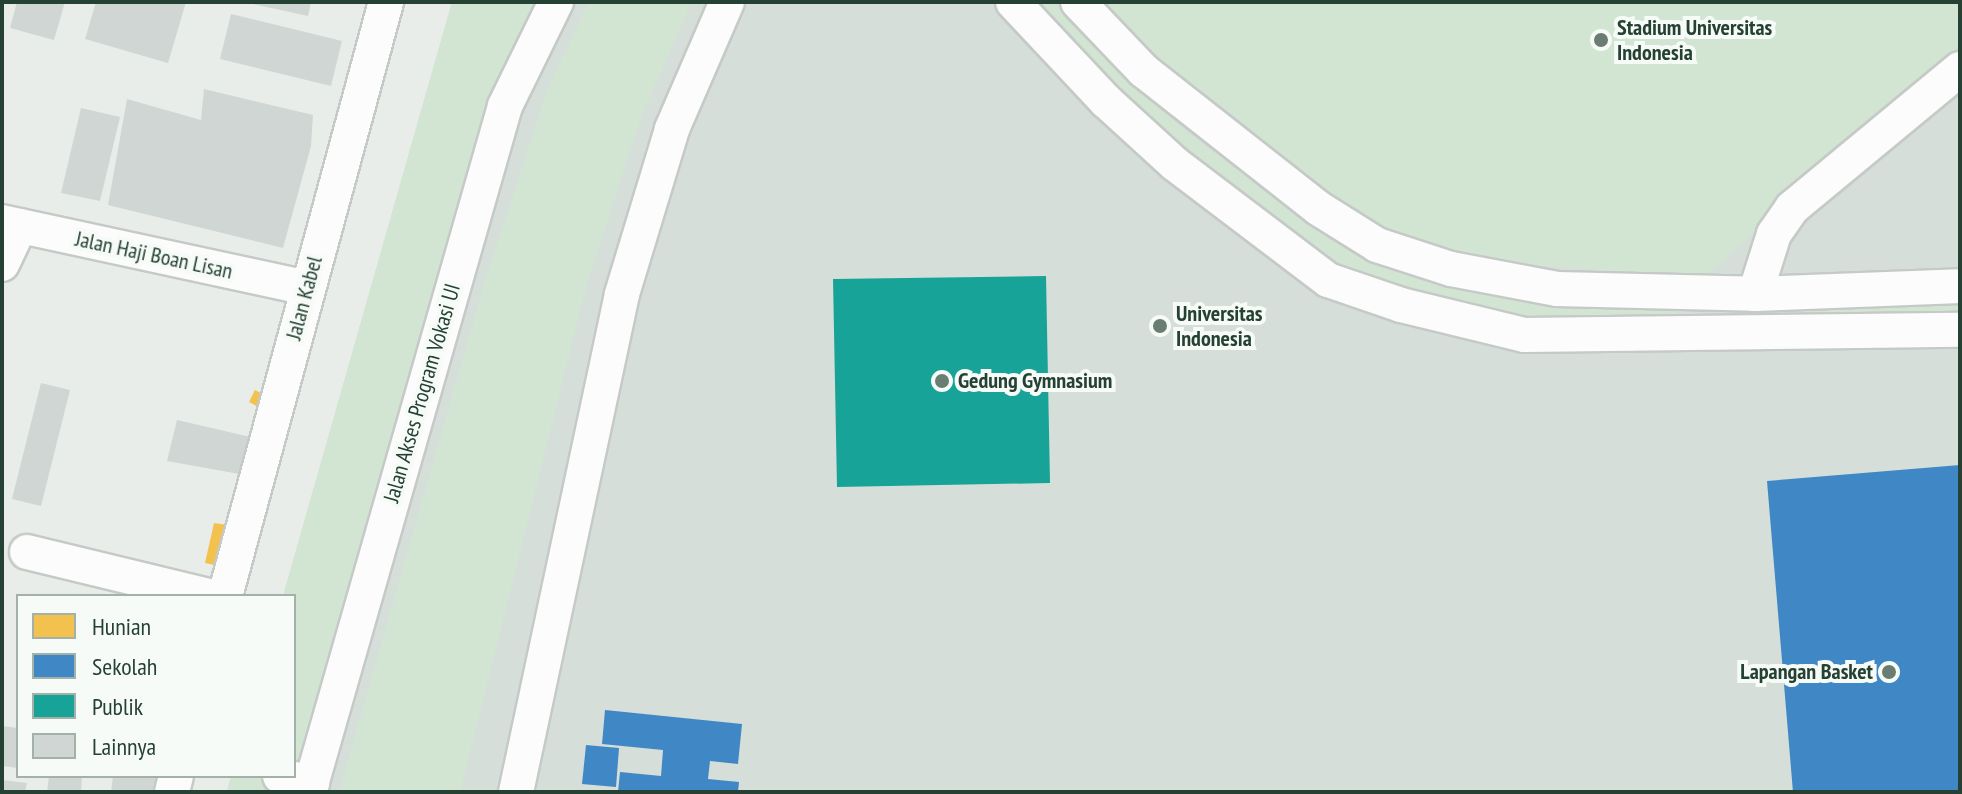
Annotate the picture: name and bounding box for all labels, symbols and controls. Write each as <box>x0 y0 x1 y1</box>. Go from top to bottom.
place label: Stadium Universitas Indonesia <box>1617 14 1772 66</box>
marker: Stadium Universitas Indonesia <box>1592 31 1610 49</box>
street label: Jalan Haji Boan Lisan <box>73 225 235 285</box>
street label: Jalan Kabel <box>280 253 328 343</box>
street label: Jalan Akses Program Vokasi UI <box>378 280 466 506</box>
place label: Universitas Indonesia <box>1176 300 1263 352</box>
marker: Universitas Indonesia <box>1151 317 1169 335</box>
place label: Gedung Gymnasium <box>958 368 1113 394</box>
marker: Gedung Gymnasium <box>933 372 951 390</box>
legend <box>16 594 296 778</box>
text: Hunian <box>92 611 151 642</box>
text: Sekolah <box>92 651 157 682</box>
place label: Lapangan Basket <box>1740 659 1873 685</box>
marker: Lapangan Basket <box>1880 663 1898 681</box>
text: Publik <box>92 691 143 722</box>
text: Lainnya <box>92 731 156 762</box>

